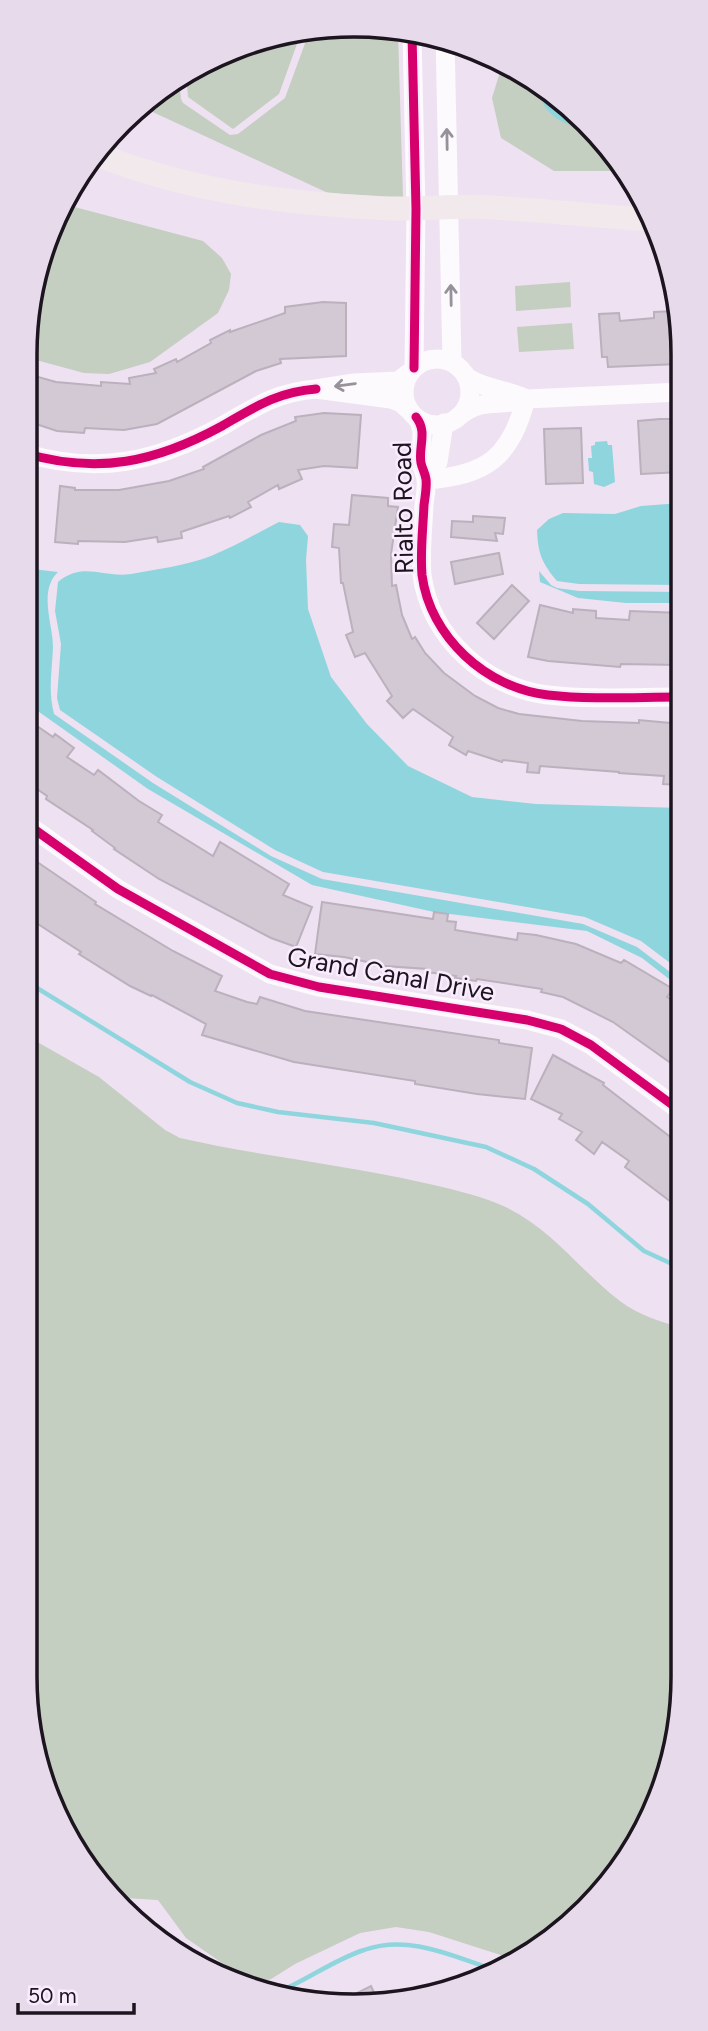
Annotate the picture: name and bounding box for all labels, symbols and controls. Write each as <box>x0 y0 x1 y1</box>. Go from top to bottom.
one-way arrow <box>440 128 454 151</box>
one-way arrow <box>445 284 458 307</box>
one-way arrow <box>334 378 357 391</box>
street label: Rialto Road <box>386 442 420 574</box>
street label: Grand Canal Drive <box>285 940 497 1008</box>
scale bar <box>18 1972 133 2016</box>
text: 50 m <box>28 1983 77 2008</box>

